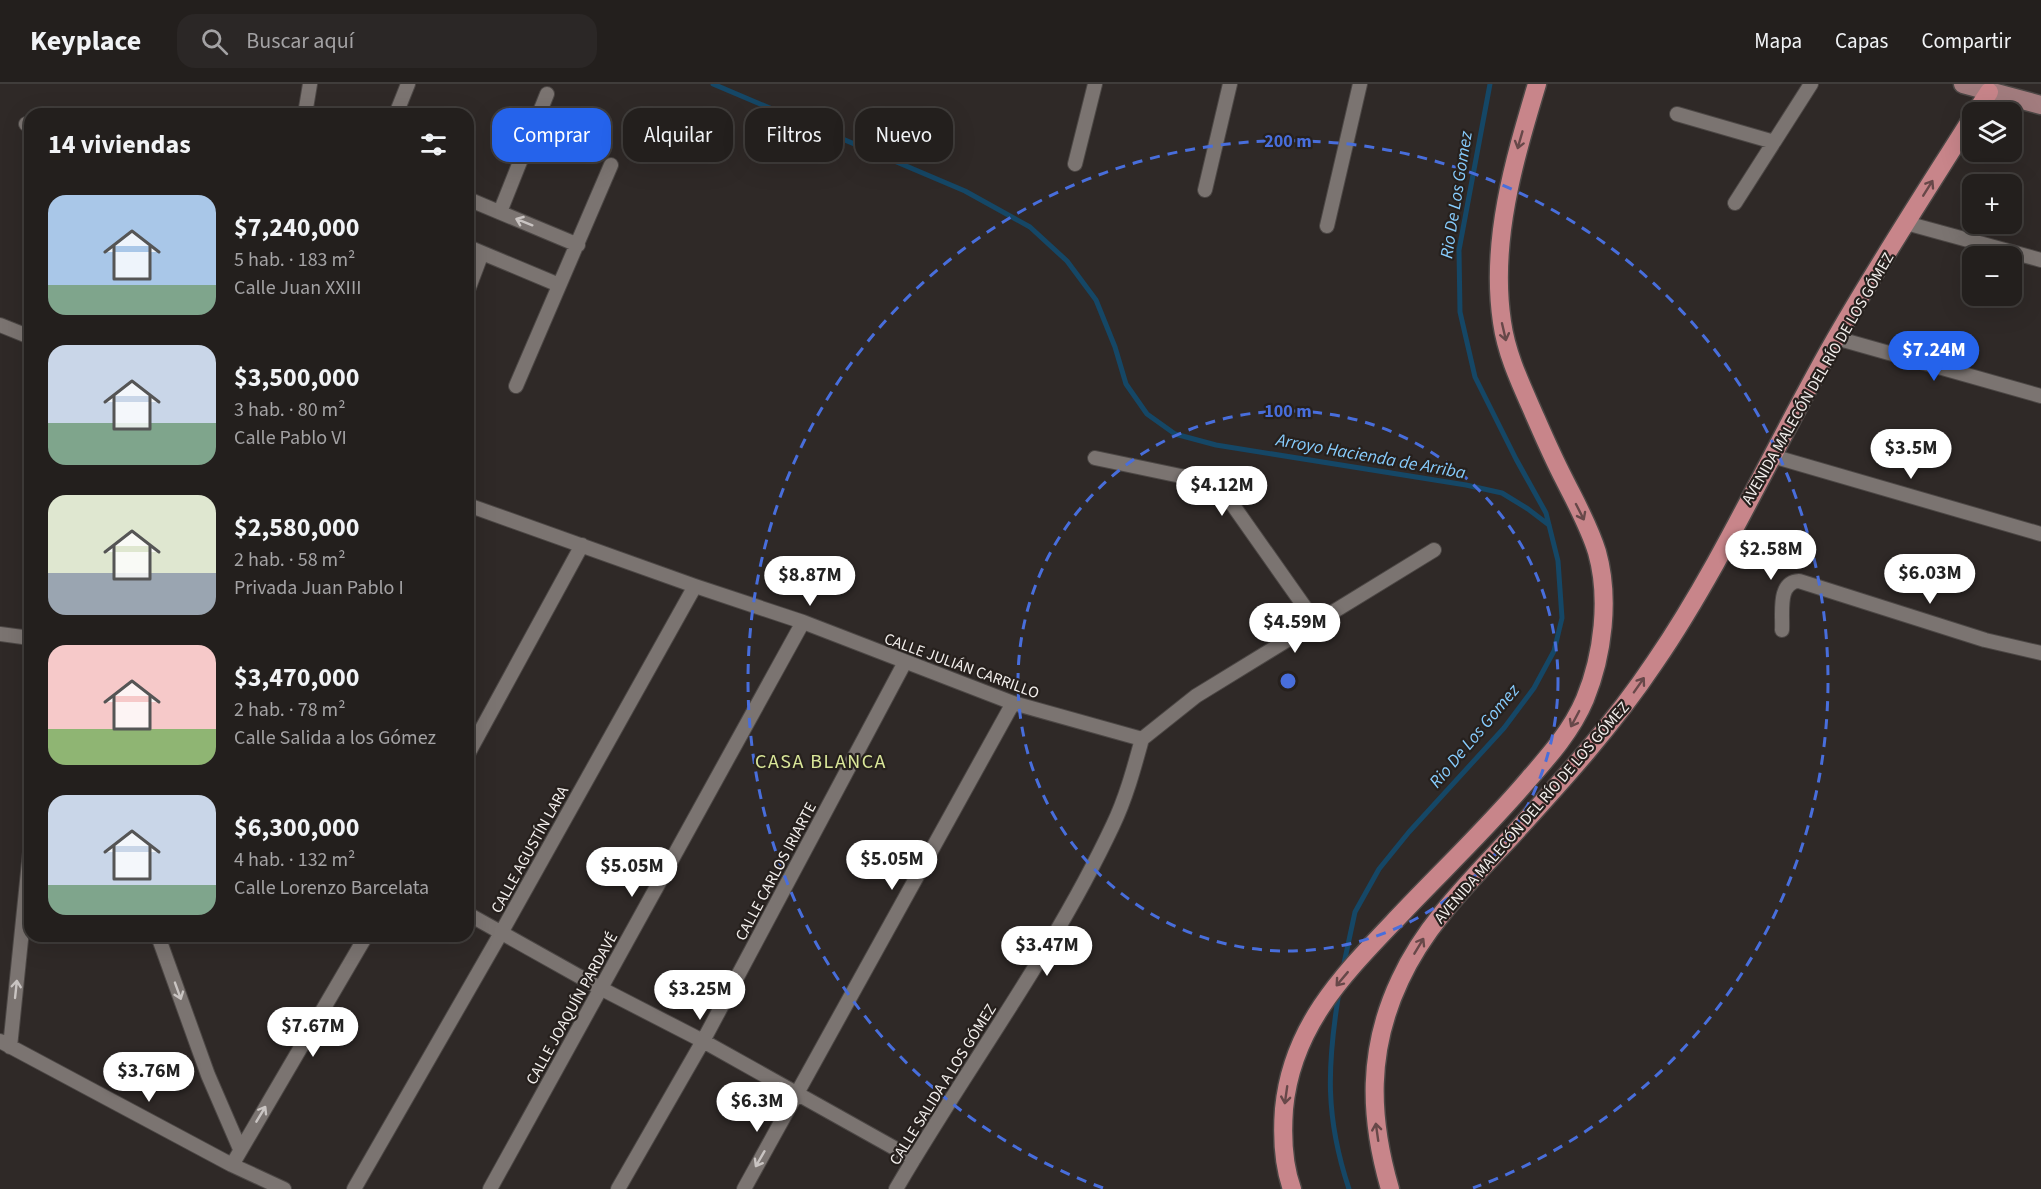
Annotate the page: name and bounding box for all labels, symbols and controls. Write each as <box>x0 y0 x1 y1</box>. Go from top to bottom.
search box <box>177 14 597 68</box>
text: Keyplace <box>30 21 141 61</box>
icon: search <box>198 25 231 58</box>
text: Buscar aquí <box>246 25 354 57</box>
text: Mapa <box>1754 26 1802 56</box>
text: Capas <box>1835 26 1888 56</box>
text: Compartir <box>1921 26 2011 56</box>
map controls <box>1962 102 2022 306</box>
button: layers <box>1962 102 2022 162</box>
chip: Comprar <box>492 108 611 162</box>
chip: Alquilar <box>623 108 733 162</box>
chip: Filtros <box>745 108 843 162</box>
chip: Nuevo <box>855 108 953 162</box>
text: 14 viviendas <box>48 126 191 163</box>
icon: filters <box>417 128 450 161</box>
text: 200 m <box>1264 129 1312 154</box>
water label: Rio De Los Gomez <box>1434 129 1479 260</box>
one-way arrow <box>1514 130 1526 149</box>
button: + <box>1962 174 2022 234</box>
one-way arrow <box>1923 180 1935 197</box>
text: $7,240,000 <box>234 209 359 246</box>
one-way arrow <box>515 216 534 227</box>
icon: home <box>96 219 168 291</box>
text: 5 hab. · 183 m² <box>234 246 355 274</box>
button: − <box>1962 246 2022 306</box>
street label: AVENIDA MALECÓN DEL RÍO DE LOS GÓMEZ <box>1736 249 1899 508</box>
text: Calle Juan XXIII <box>234 274 361 302</box>
one-way arrow <box>1499 323 1511 342</box>
pin: $7.24M <box>1885 331 1983 382</box>
text: $7.24M <box>1902 336 1966 364</box>
text: $3,500,000 <box>234 359 359 396</box>
icon: home <box>96 369 168 441</box>
text: 3 hab. · 80 m² <box>234 396 346 424</box>
text: 100 m <box>1264 399 1312 424</box>
text: Calle Pablo VI <box>234 424 347 452</box>
water label: Arroyo Hacienda de Arriba <box>1273 427 1468 486</box>
pin: $3.5M <box>1869 429 1953 480</box>
text: $3.5M <box>1885 434 1937 462</box>
pin: $4.12M <box>1173 466 1271 517</box>
text: $4.12M <box>1190 471 1254 499</box>
one-way arrow <box>1575 502 1586 520</box>
text: $2,580,000 <box>234 509 359 546</box>
icon: home <box>96 519 168 591</box>
pin: $2.58M <box>1722 530 1820 581</box>
text: $2.58M <box>1739 535 1803 563</box>
text: 2 hab. · 58 m² <box>234 546 346 574</box>
pin: $6.03M <box>1881 554 1979 605</box>
pin: $8.87M <box>761 556 859 607</box>
text: $6.03M <box>1898 559 1962 587</box>
text: $8.87M <box>778 561 842 589</box>
text: Privada Juan Pablo I <box>234 574 404 602</box>
pin: $4.59M <box>1246 603 1344 654</box>
text: $4.59M <box>1263 608 1327 636</box>
street label: CALLE JULIÁN CARRILLO <box>881 628 1042 704</box>
text: $3,470,000 <box>234 659 359 696</box>
icon: home <box>96 669 168 741</box>
centre of rings <box>1278 671 1298 691</box>
one-way arrow <box>1633 678 1645 694</box>
water label: Rio De Los Gomez <box>1424 679 1526 794</box>
text: 2 hab. · 78 m² <box>234 696 346 724</box>
street label: AVENIDA MALECÓN DEL RÍO DE LOS GÓMEZ <box>1429 697 1634 928</box>
one-way arrow <box>1569 710 1581 727</box>
text: Calle Salida a los Gómez <box>234 724 436 752</box>
district label: CASA BLANCA <box>755 748 887 776</box>
street label: CALLE AGUSTÍN LARA <box>486 782 574 917</box>
street label: CALLE CARLOS IRIARTE <box>730 798 822 945</box>
text: $6,300,000 <box>234 809 359 846</box>
icon: home <box>96 819 168 891</box>
pin: $5.05M <box>843 840 941 891</box>
text: $5.05M <box>860 845 924 873</box>
text: 4 hab. · 132 m² <box>234 846 355 874</box>
pin: $5.05M <box>583 847 681 898</box>
text: $5.05M <box>600 852 664 880</box>
text: Calle Lorenzo Barcelata <box>234 874 429 902</box>
pin: $3.47M <box>998 926 1096 977</box>
street label: CALLE JOAQUÍN PARDAVÉ <box>521 928 623 1089</box>
text: $3.47M <box>1015 931 1079 959</box>
one-way arrow <box>1414 938 1426 955</box>
pin: $3.25M <box>651 970 749 1021</box>
one-way arrow <box>1335 971 1348 987</box>
text: $3.25M <box>668 975 732 1003</box>
one-way arrow <box>11 979 22 999</box>
one-way arrow <box>173 981 184 1000</box>
street label: CALLE SALIDA A LOS GÓMEZ <box>884 1000 1002 1169</box>
pin: $7.67M <box>264 1007 362 1058</box>
text: $7.67M <box>281 1012 345 1040</box>
pin: $3.76M <box>100 1052 198 1103</box>
text: $3.76M <box>117 1057 181 1085</box>
pin: $6.3M <box>715 1082 799 1133</box>
one-way arrow <box>1280 1085 1291 1105</box>
text: $6.3M <box>731 1087 783 1115</box>
one-way arrow <box>256 1106 268 1123</box>
one-way arrow <box>1371 1123 1382 1143</box>
one-way arrow <box>754 1150 766 1167</box>

